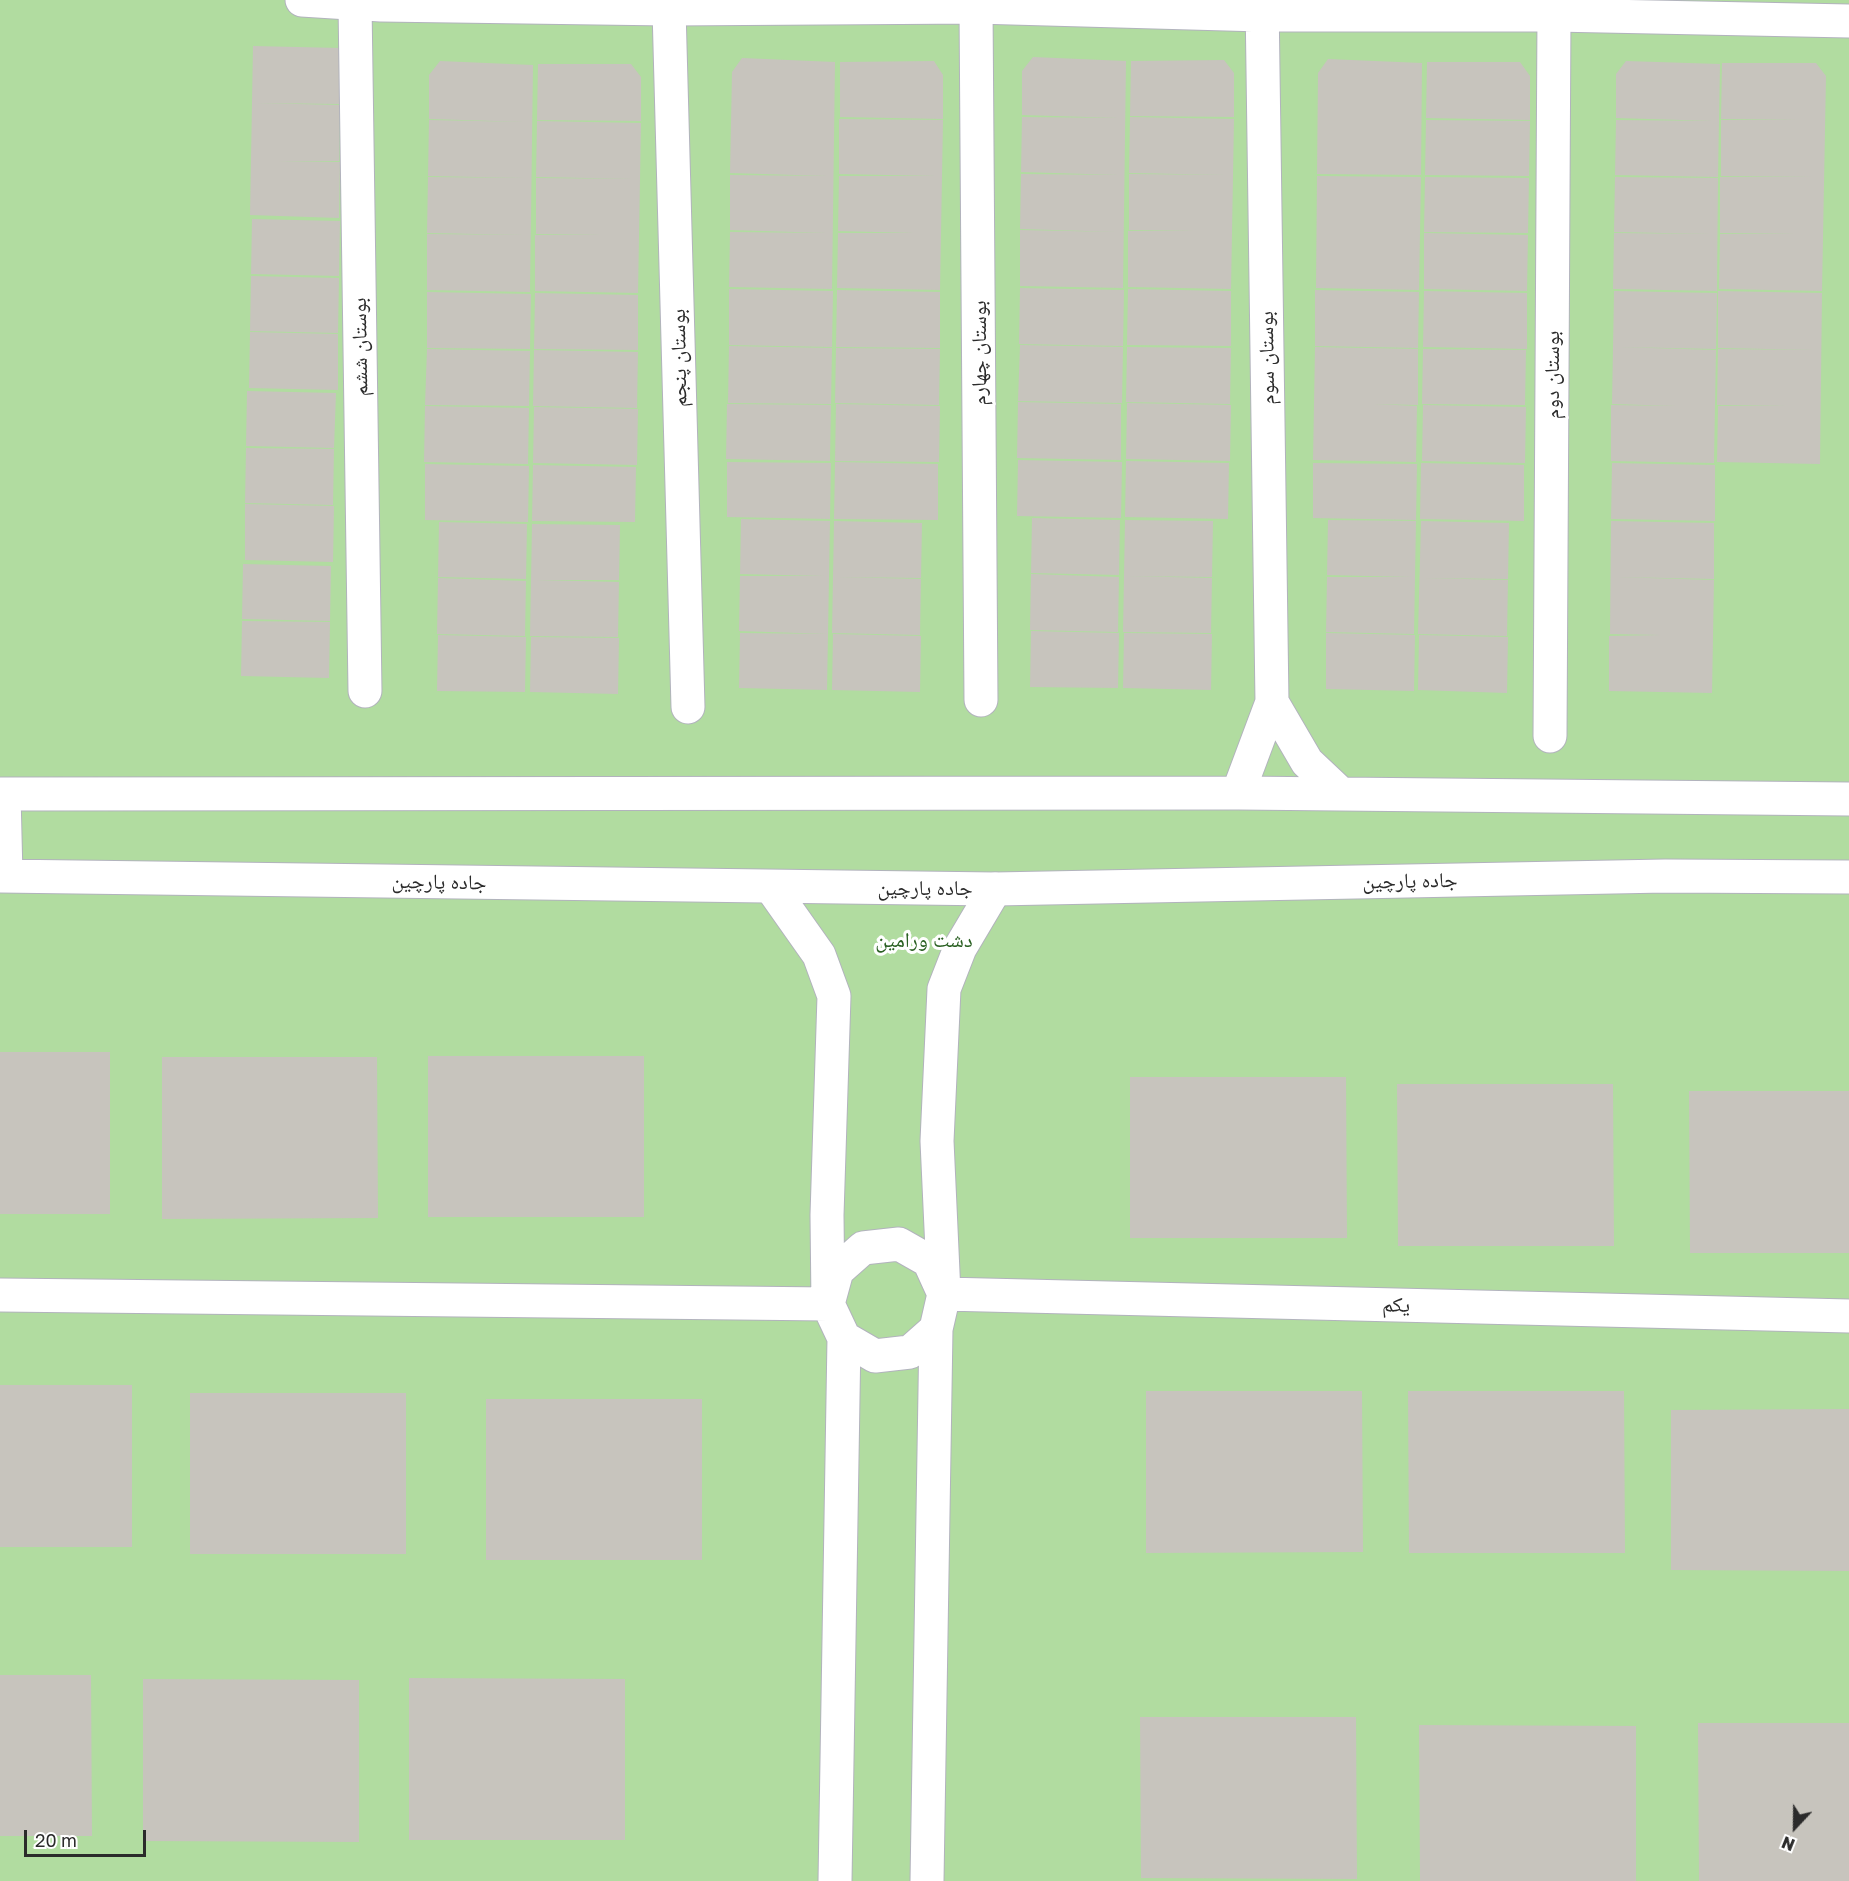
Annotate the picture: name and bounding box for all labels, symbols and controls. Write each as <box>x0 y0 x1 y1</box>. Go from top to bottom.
street label: بوستان ششم <box>347 297 373 397</box>
street label: بوستان چهارم <box>966 301 992 405</box>
street label: بوستان پنجم <box>666 309 692 407</box>
street label: بوستان سوم <box>1254 311 1280 405</box>
street label: بوستان دوم <box>1539 331 1565 419</box>
street label: جاده پارچین <box>1362 868 1458 894</box>
street label: جاده پارچین <box>391 869 487 895</box>
street label: جاده پارچین <box>877 875 973 901</box>
park label: دشت ورامین <box>875 927 973 953</box>
street label: یکم <box>1382 1292 1410 1318</box>
north arrow <box>1765 1797 1825 1857</box>
scale bar <box>27 1818 148 1856</box>
text: 20 m <box>35 1829 77 1851</box>
text: N <box>1779 1832 1798 1855</box>

